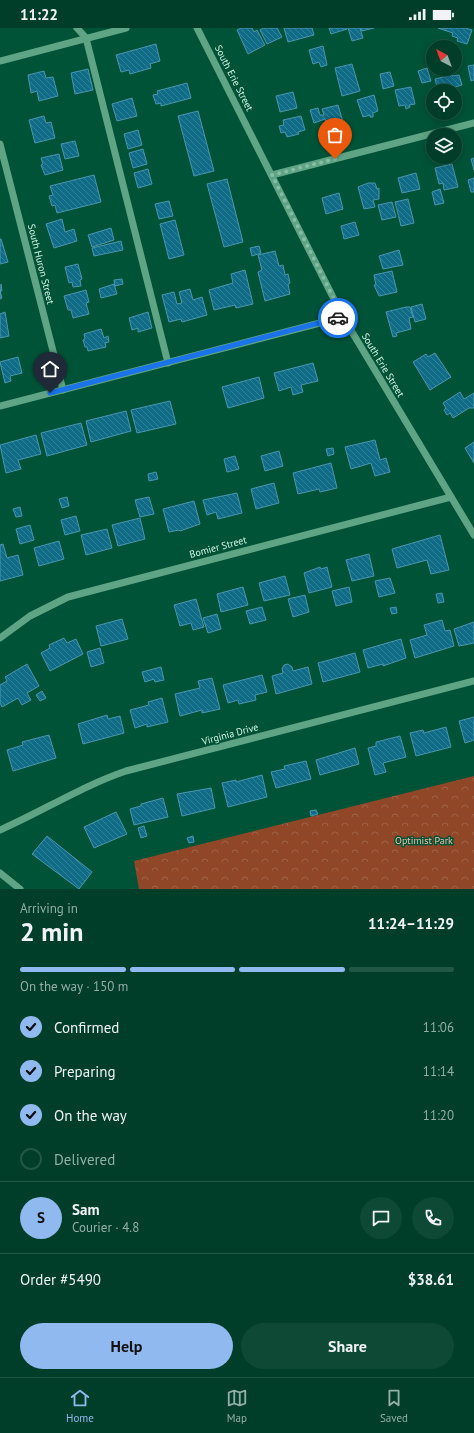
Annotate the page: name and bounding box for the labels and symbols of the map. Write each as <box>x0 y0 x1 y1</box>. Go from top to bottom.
north arrow <box>426 40 462 76</box>
street label: South Erie Street <box>212 43 256 114</box>
pin <box>318 118 352 159</box>
street label: South Huron Street <box>25 223 57 306</box>
courier <box>318 298 358 338</box>
street label: South Erie Street <box>359 331 408 400</box>
pin <box>33 352 67 393</box>
street label: Bomier Street <box>188 533 249 561</box>
street label: Virginia Drive <box>199 720 260 748</box>
park label: Optimist Park <box>395 834 453 847</box>

